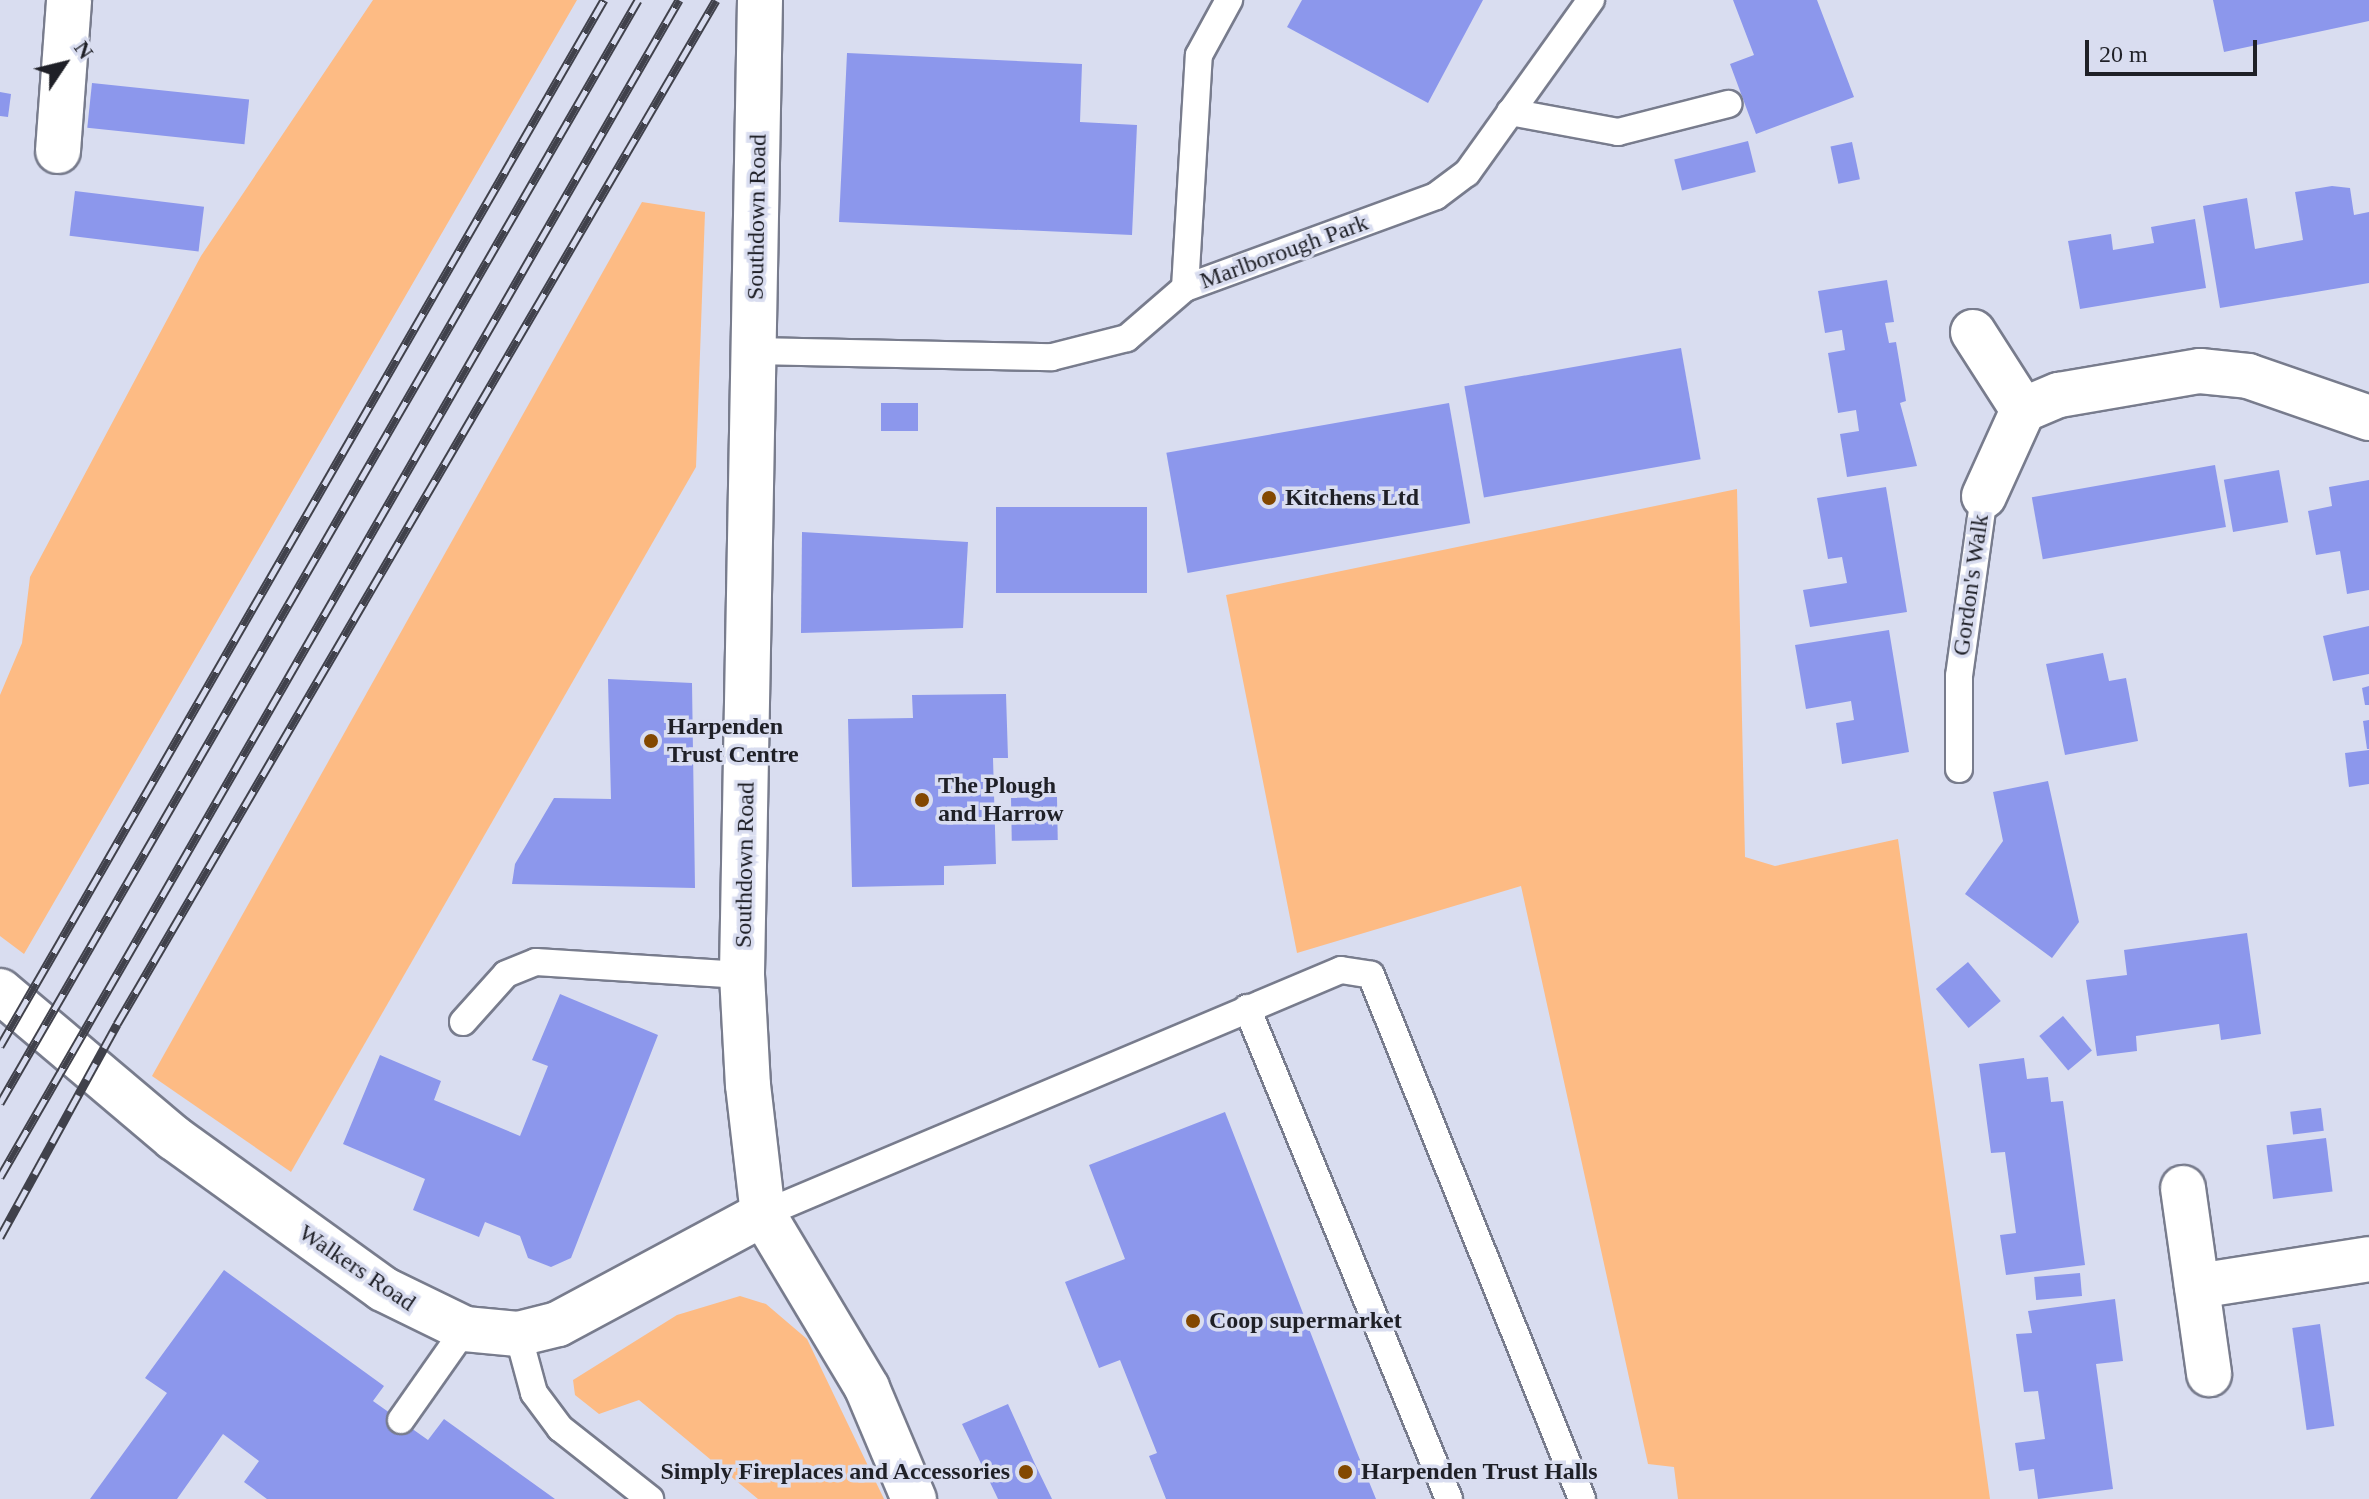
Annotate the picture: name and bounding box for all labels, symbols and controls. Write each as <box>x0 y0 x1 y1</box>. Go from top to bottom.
north arrow <box>24 24 104 104</box>
scale bar <box>2089 24 2261 74</box>
text: N <box>69 36 99 64</box>
text: 20 m <box>2099 41 2148 67</box>
street label: Southdown Road <box>741 134 773 300</box>
street label: Marlborough Park <box>1196 208 1372 296</box>
place label: Kitchens Ltd <box>1285 484 1419 512</box>
marker: Kitchens Ltd <box>1260 489 1278 507</box>
street label: Gordon's Walk <box>1947 512 1995 658</box>
place label: Harpenden Trust Centre <box>667 713 799 769</box>
marker: Harpenden Trust Centre <box>642 732 660 750</box>
place label: The Plough and Harrow <box>938 772 1064 828</box>
street label: Southdown Road <box>729 782 761 948</box>
marker: The Plough and Harrow <box>913 791 931 809</box>
street label: Walkers Road <box>293 1218 421 1318</box>
place label: Coop supermarket <box>1209 1307 1402 1335</box>
marker: Coop supermarket <box>1184 1312 1202 1330</box>
place label: Simply Fireplaces and Accessories <box>659 1458 1010 1486</box>
place label: Harpenden Trust Halls <box>1361 1458 1598 1486</box>
marker: Simply Fireplaces and Accessories <box>1017 1463 1035 1481</box>
marker: Harpenden Trust Halls <box>1336 1463 1354 1481</box>

